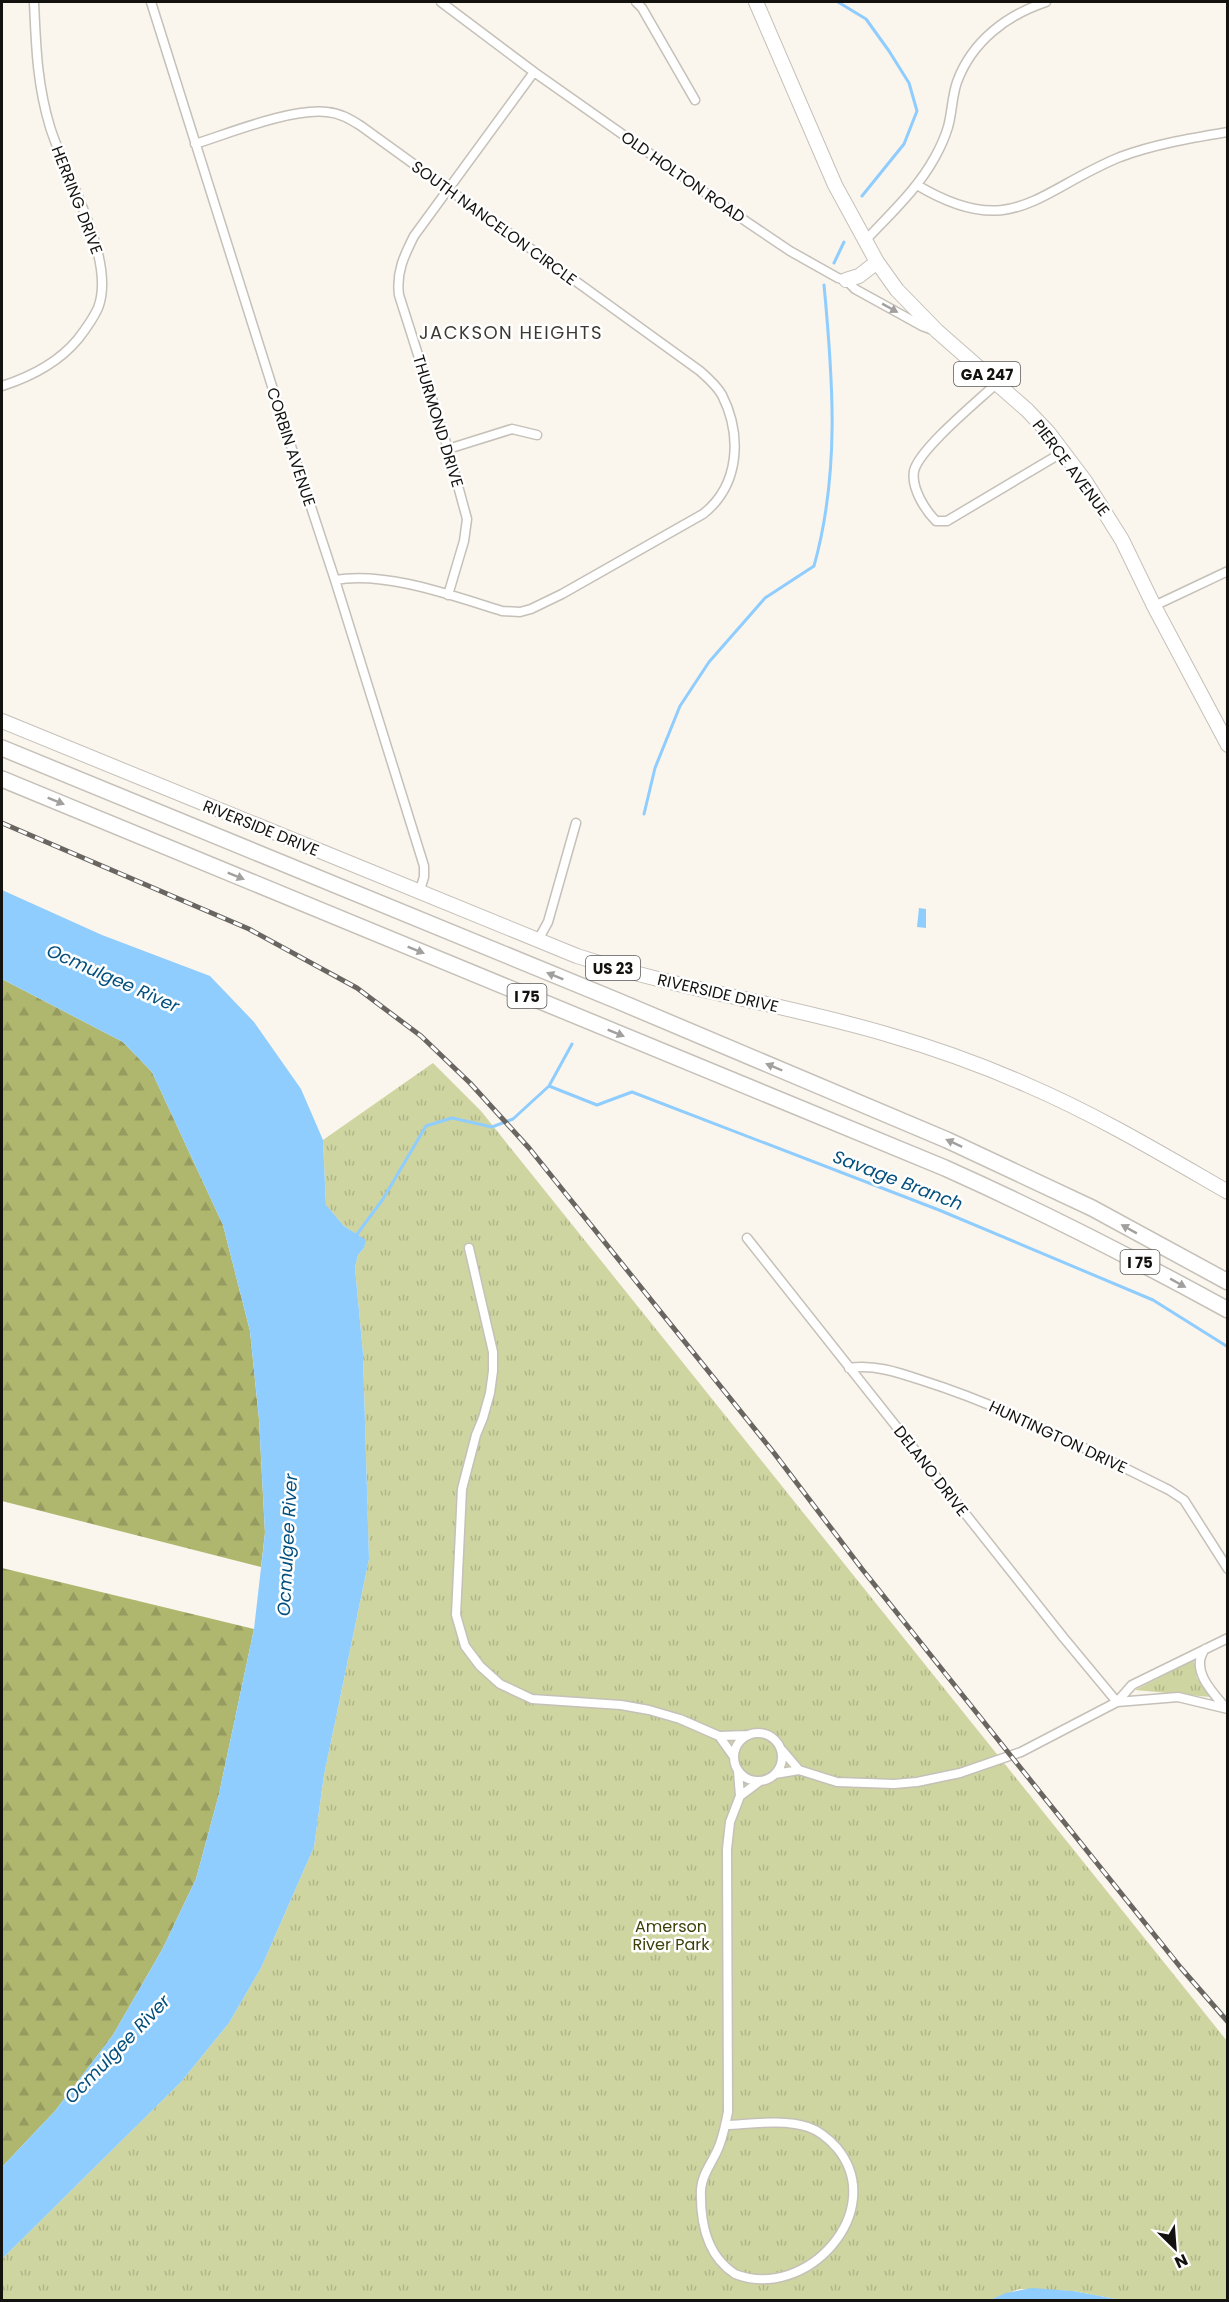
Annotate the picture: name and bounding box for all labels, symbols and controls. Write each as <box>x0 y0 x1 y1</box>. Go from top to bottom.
street label: OLD HOLTON ROAD <box>616 125 750 229</box>
street label: HERRING DRIVE <box>46 142 108 258</box>
street label: SOUTH NANCELON CIRCLE <box>407 155 581 291</box>
one-way arrow <box>882 303 899 313</box>
district label: JACKSON HEIGHTS <box>419 320 603 345</box>
street label: THURMOND DRIVE <box>407 352 469 490</box>
road number: GA 247 <box>954 362 1020 386</box>
street label: CORBIN AVENUE <box>261 384 321 510</box>
street label: PIERCE AVENUE <box>1027 415 1115 521</box>
street label: RIVERSIDE DRIVE <box>199 794 323 862</box>
one-way arrow <box>47 796 65 806</box>
one-way arrow <box>227 871 245 881</box>
water label: Ocmulgee River <box>43 938 184 1019</box>
one-way arrow <box>407 946 425 955</box>
road number: US 23 <box>586 956 640 980</box>
street label: RIVERSIDE DRIVE <box>655 968 781 1018</box>
one-way arrow <box>546 971 564 981</box>
road number: I 75 <box>508 984 546 1008</box>
one-way arrow <box>607 1028 625 1038</box>
one-way arrow <box>765 1062 783 1071</box>
one-way arrow <box>944 1138 962 1148</box>
water label: Savage Branch <box>829 1144 967 1216</box>
one-way arrow <box>1120 1224 1137 1234</box>
road number: I 75 <box>1120 1250 1160 1274</box>
one-way arrow <box>1170 1278 1187 1288</box>
street label: HUNTINGTON DRIVE <box>985 1395 1131 1479</box>
street label: DELANO DRIVE <box>888 1421 974 1521</box>
water label: Ocmulgee River <box>271 1472 303 1617</box>
park label: Amerson River Park <box>632 1915 710 1956</box>
water label: Ocmulgee River <box>58 1988 176 2109</box>
north arrow <box>1145 2218 1205 2278</box>
text: N <box>1171 2248 1191 2274</box>

